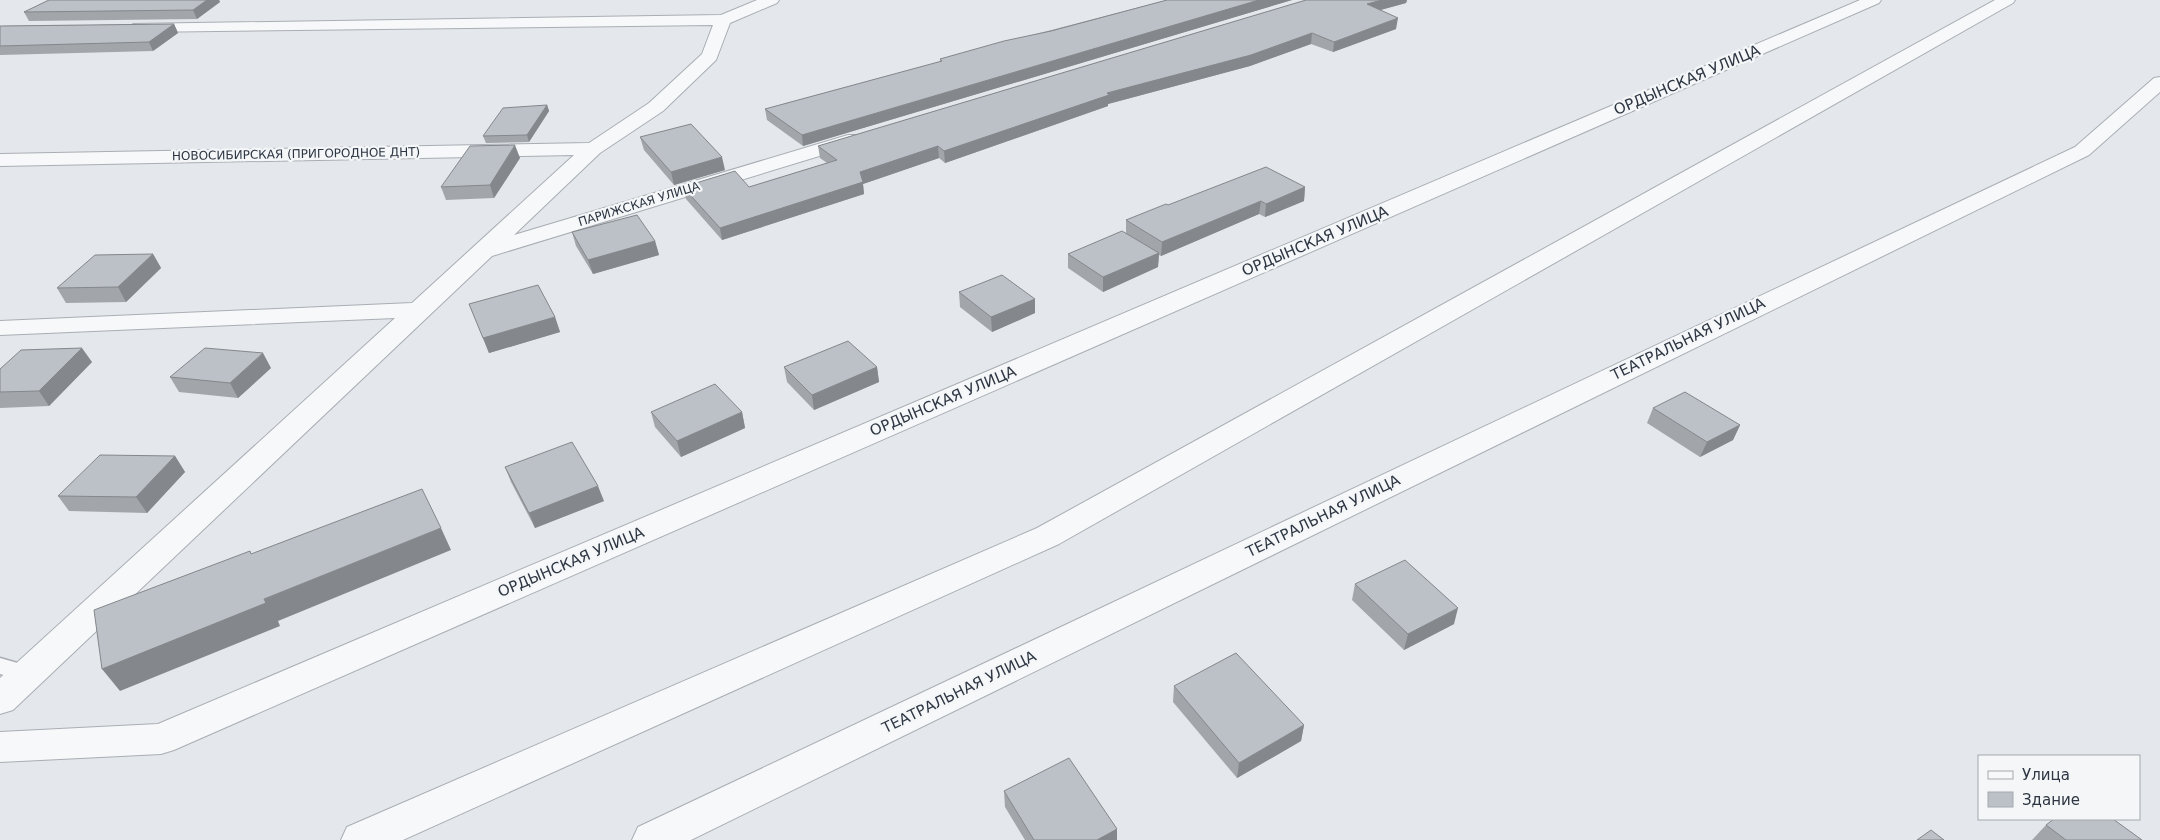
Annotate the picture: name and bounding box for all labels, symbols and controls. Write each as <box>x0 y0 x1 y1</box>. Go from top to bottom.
street label: ОРДЫНСКАЯ УЛИЦА <box>1611 41 1764 119</box>
street label: НОВОСИБИРСКАЯ (ПРИГОРОДНОЕ ДНТ) <box>172 145 420 163</box>
street label: ПАРИЖСКАЯ УЛИЦА <box>576 179 702 229</box>
street label: ОРДЫНСКАЯ УЛИЦА <box>1239 202 1392 280</box>
street label: ТЕАТРАЛЬНАЯ УЛИЦА <box>1607 293 1769 385</box>
street label: ОРДЫНСКАЯ УЛИЦА <box>867 362 1020 440</box>
street label: ТЕАТРАЛЬНАЯ УЛИЦА <box>1242 470 1404 562</box>
street label: ОРДЫНСКАЯ УЛИЦА <box>495 523 648 601</box>
street label: ТЕАТРАЛЬНАЯ УЛИЦА <box>878 646 1040 738</box>
legend <box>1978 755 2140 820</box>
text: Улица <box>2022 766 2070 784</box>
text: Здание <box>2022 791 2080 809</box>

